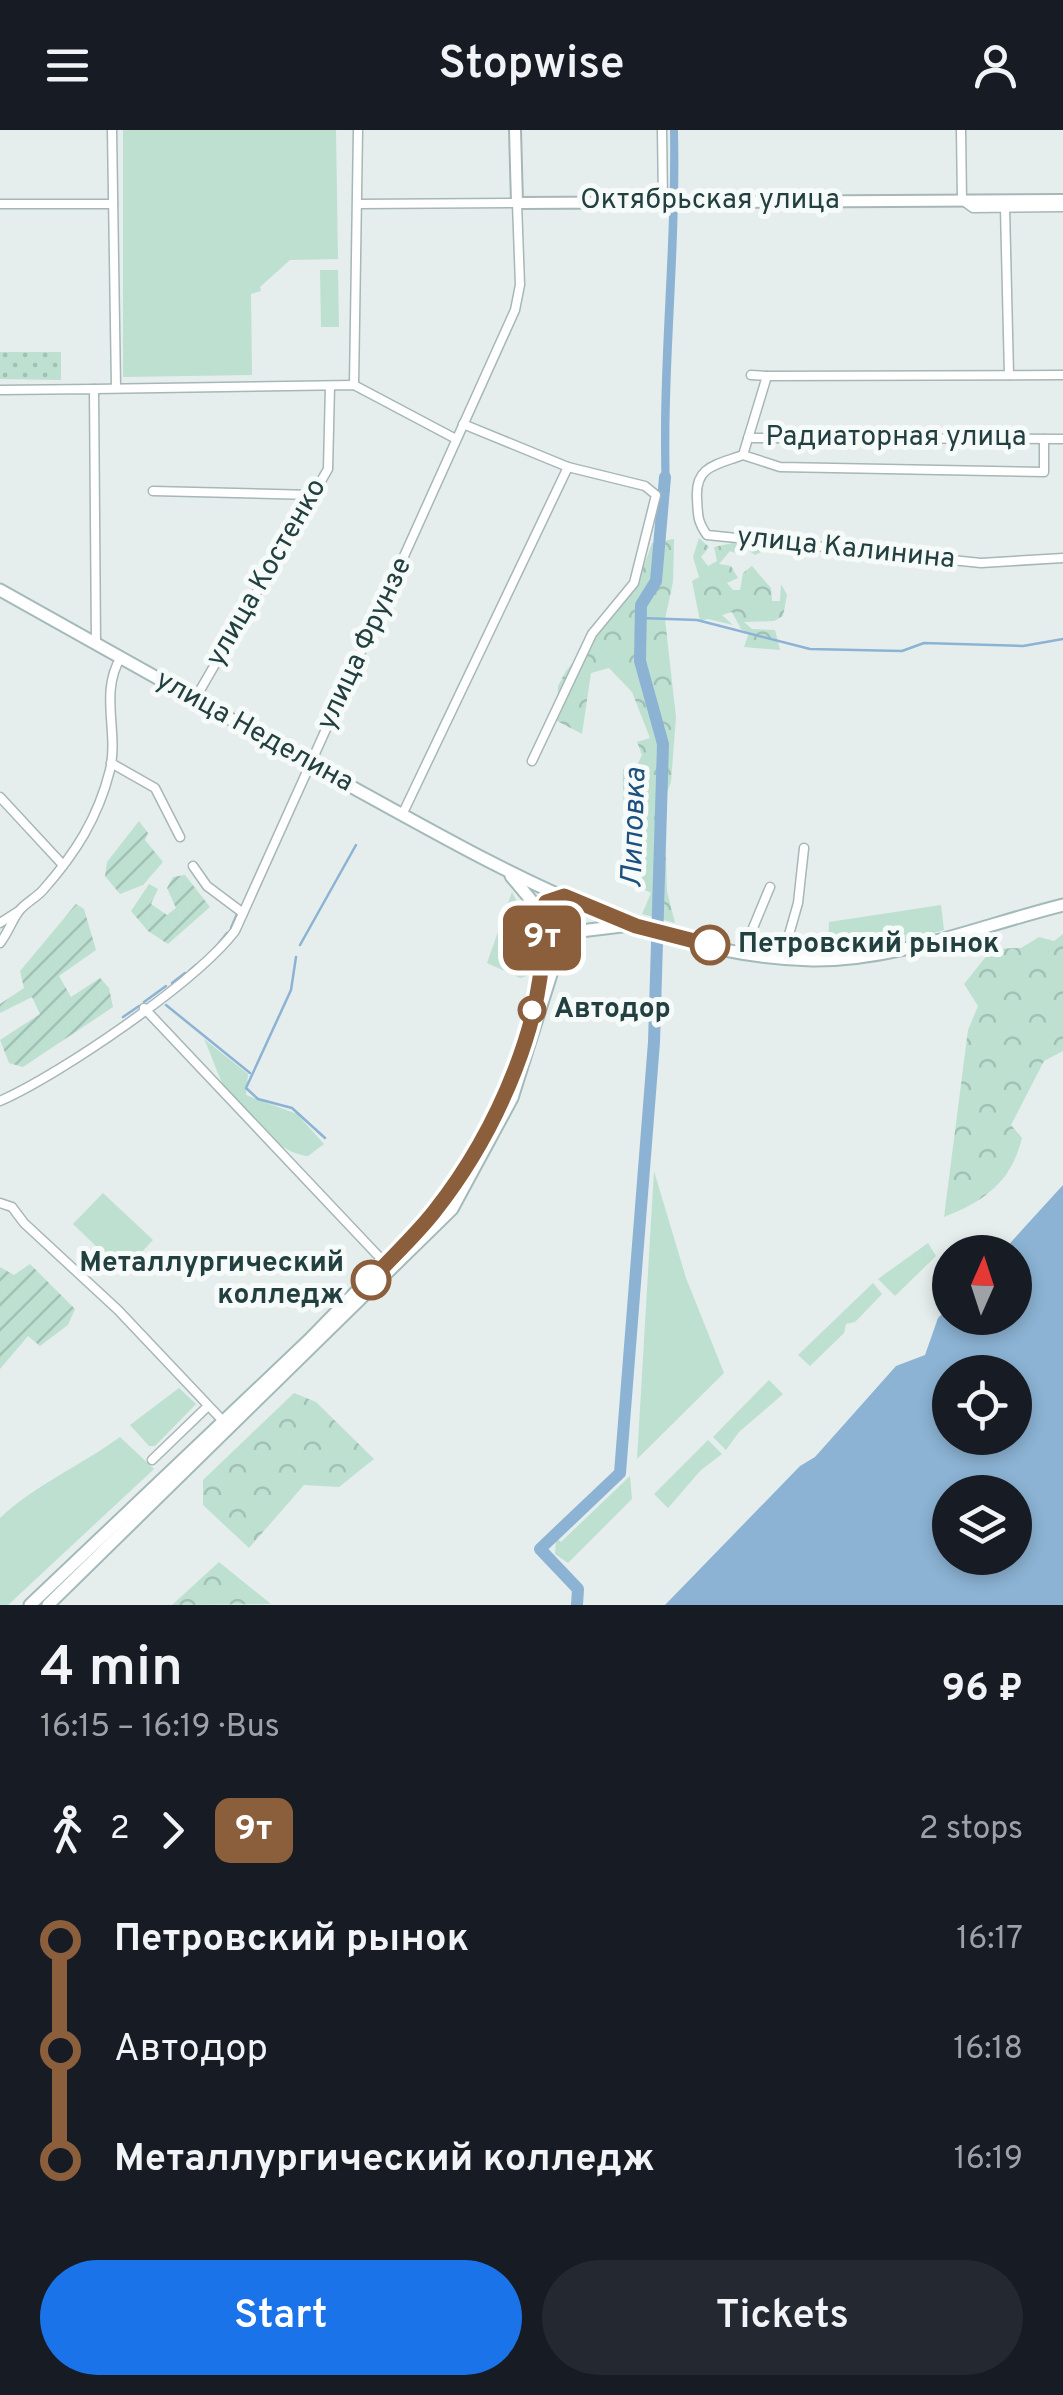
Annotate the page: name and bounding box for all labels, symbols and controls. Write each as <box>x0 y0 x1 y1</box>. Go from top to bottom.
text: Stopwise <box>438 37 625 94</box>
icon: menu <box>40 38 95 93</box>
icon: person <box>968 38 1023 93</box>
street label: Октябрьская улица <box>580 183 840 219</box>
street label: Радиаторная улица <box>765 420 1027 456</box>
street label: улица Костенко <box>199 473 335 673</box>
street label: улица Калинина <box>735 520 957 578</box>
street label: улица Фрунзе <box>309 552 421 736</box>
street label: улица Неделина <box>149 663 359 801</box>
water label: Липовка <box>614 767 656 889</box>
line badge: 9т <box>497 906 587 970</box>
text: 9т <box>523 916 561 960</box>
marker: Петровский рынок <box>691 926 729 964</box>
place label: Петровский рынок <box>738 927 1000 963</box>
place label: Автодор <box>554 992 671 1028</box>
marker: Автодор <box>519 997 545 1023</box>
north arrow <box>932 1235 1032 1335</box>
map controls <box>932 1235 1032 1575</box>
place label: Металлургический колледж <box>79 1246 344 1314</box>
marker: Металлургический колледж <box>352 1261 390 1299</box>
button: locate <box>932 1355 1032 1455</box>
button: layers <box>932 1475 1032 1575</box>
text: 4 min <box>40 1635 183 1705</box>
text: 96 ₽ <box>942 1666 1023 1715</box>
text: 16:15 – 16:19 · Bus <box>40 1708 280 1748</box>
icon: walk <box>40 1803 95 1858</box>
icon: forward <box>145 1803 200 1858</box>
text: 9т <box>235 1808 273 1852</box>
text: 2 <box>110 1810 130 1850</box>
text: 2 stops <box>919 1810 1023 1850</box>
text: Петровский рынок <box>114 1916 469 1965</box>
text: 16:17 <box>956 1920 1023 1960</box>
text: Автодор <box>114 2026 268 2075</box>
text: 16:18 <box>953 2030 1023 2070</box>
text: Металлургический колледж <box>114 2136 655 2185</box>
text: 16:19 <box>954 2140 1023 2180</box>
button: Start <box>40 2260 522 2375</box>
button: Tickets <box>542 2260 1023 2375</box>

